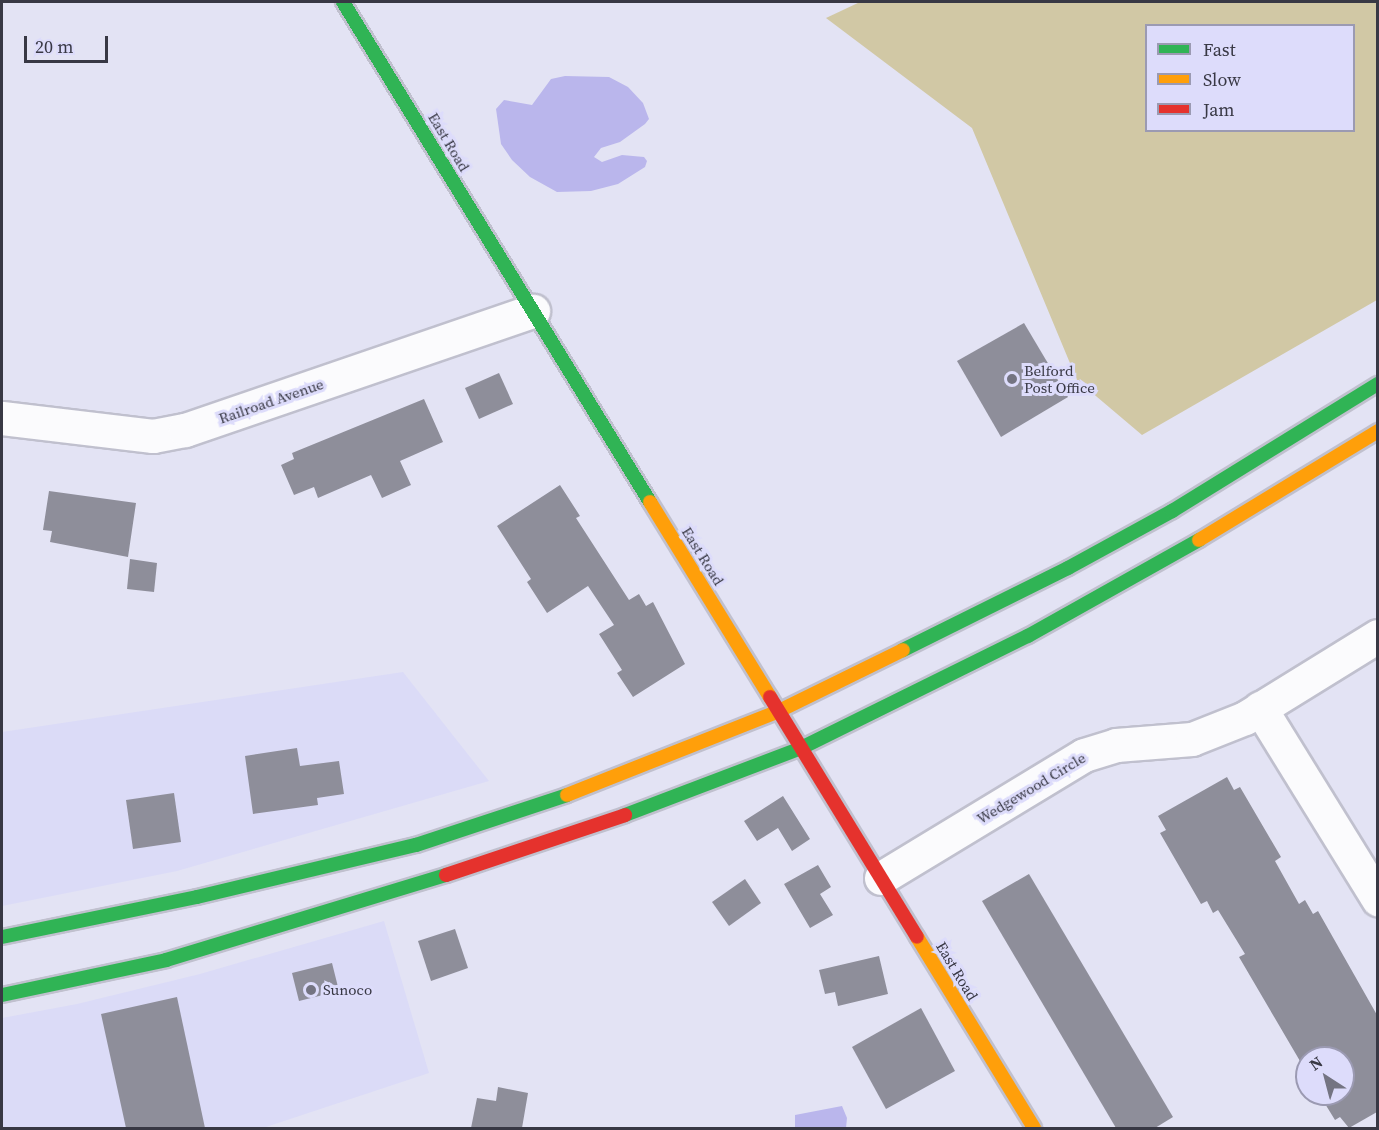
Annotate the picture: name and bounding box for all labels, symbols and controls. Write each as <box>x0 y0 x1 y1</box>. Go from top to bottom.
scale bar <box>27 24 111 62</box>
legend <box>1145 24 1355 132</box>
text: 20 m <box>35 34 73 59</box>
text: Fast <box>1203 37 1236 62</box>
text: Slow <box>1203 67 1241 92</box>
text: Jam <box>1203 97 1235 122</box>
street label: East Road <box>424 109 474 175</box>
place label: Belford Post Office <box>1024 361 1095 396</box>
marker: Belford Post Office <box>1005 372 1019 386</box>
street label: Railroad Avenue <box>216 375 326 427</box>
street label: East Road <box>678 523 728 589</box>
street label: Wedgewood Circle <box>973 748 1089 828</box>
street label: East Road <box>932 938 982 1004</box>
place label: Sunoco <box>323 981 372 999</box>
marker: Sunoco <box>304 983 318 997</box>
north arrow <box>1295 1046 1355 1106</box>
text: N <box>1304 1051 1327 1075</box>

